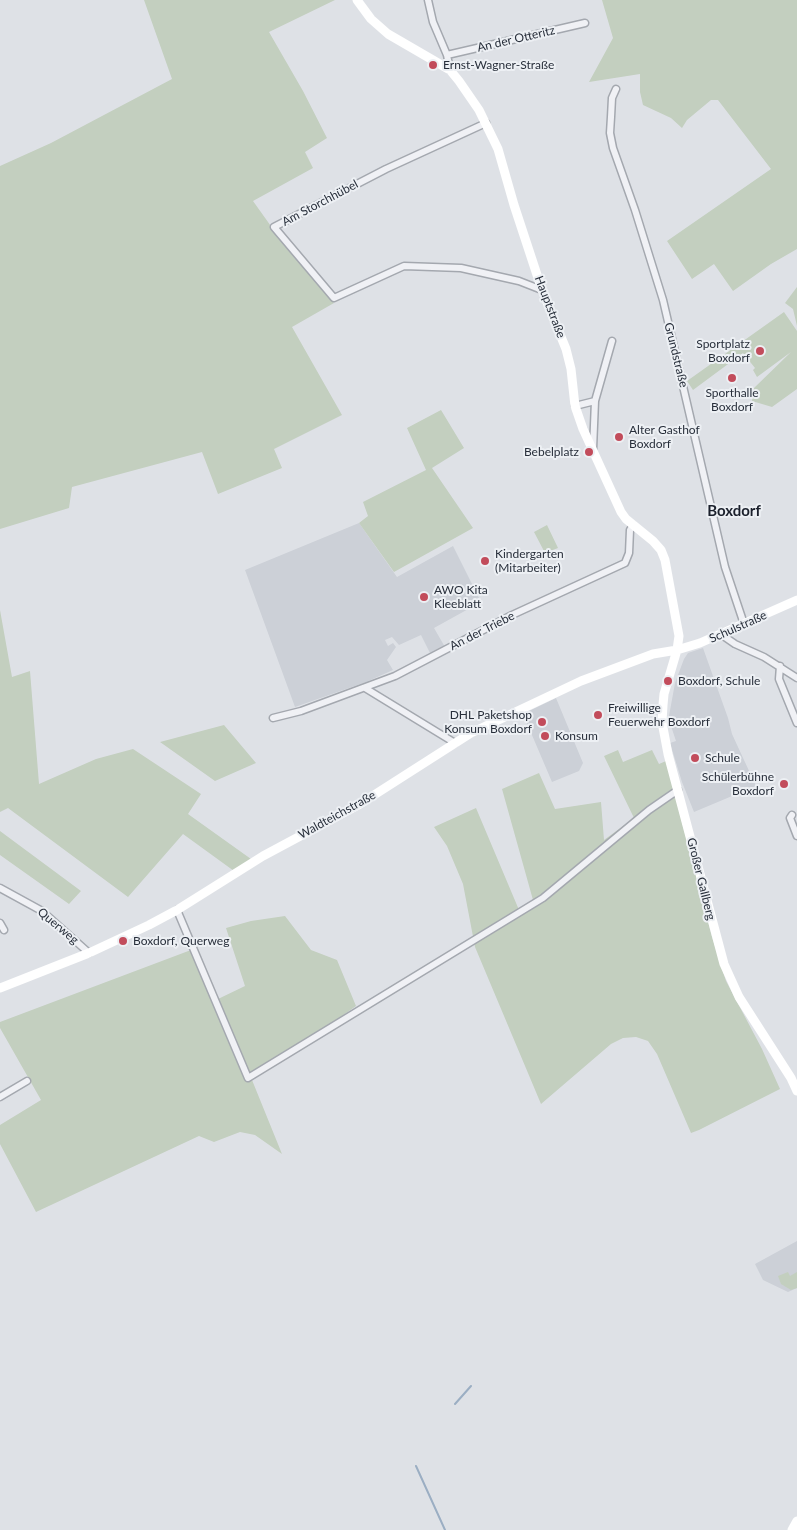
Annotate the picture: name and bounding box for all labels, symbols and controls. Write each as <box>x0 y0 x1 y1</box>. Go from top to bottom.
street label: An der Otteritz <box>476 23 556 55</box>
place label: Ernst-Wagner-Straße <box>443 58 554 72</box>
marker: Ernst-Wagner-Straße <box>427 59 439 71</box>
street label: Am Storchhübel <box>279 177 361 229</box>
street label: Hauptstraße <box>532 274 568 340</box>
street label: Grundstraße <box>661 321 691 389</box>
place label: Sportplatz Boxdorf <box>696 337 750 365</box>
marker: Sportplatz Boxdorf <box>754 345 766 357</box>
marker: Sporthalle Boxdorf <box>726 372 738 384</box>
place label: Sporthalle Boxdorf <box>705 386 759 414</box>
place label: Alter Gasthof Boxdorf <box>629 423 700 451</box>
marker: Alter Gasthof Boxdorf <box>613 431 625 443</box>
place label: Bebelplatz <box>524 445 579 459</box>
marker: Bebelplatz <box>583 446 595 458</box>
district label: Boxdorf <box>707 502 761 520</box>
place label: Kindergarten (Mitarbeiter) <box>495 547 564 575</box>
marker: Kindergarten (Mitarbeiter) <box>479 555 491 567</box>
place label: AWO Kita Kleeblatt <box>434 583 488 611</box>
marker: AWO Kita Kleeblatt <box>418 591 430 603</box>
street label: Schulstraße <box>707 608 769 646</box>
street label: An der Triebe <box>447 609 517 653</box>
place label: Boxdorf, Schule <box>678 674 760 688</box>
marker: Boxdorf, Schule <box>662 675 674 687</box>
place label: Freiwillige Feuerwehr Boxdorf <box>608 701 710 729</box>
place label: DHL Paketshop Konsum Boxdorf <box>444 708 532 736</box>
marker: Freiwillige Feuerwehr Boxdorf <box>592 709 604 721</box>
marker: DHL Paketshop Konsum Boxdorf <box>536 716 548 728</box>
place label: Konsum <box>555 729 598 743</box>
marker: Konsum <box>539 730 551 742</box>
place label: Schule <box>705 751 740 765</box>
marker: Schule <box>689 752 701 764</box>
place label: Schülerbühne Boxdorf <box>702 770 774 798</box>
marker: Schülerbühne Boxdorf <box>778 778 790 790</box>
street label: Waldteichstraße <box>296 788 378 842</box>
street label: Großer Gallberg <box>684 836 718 922</box>
street label: Querweg <box>35 905 81 947</box>
place label: Boxdorf, Querweg <box>133 934 229 948</box>
marker: Boxdorf, Querweg <box>117 935 129 947</box>

